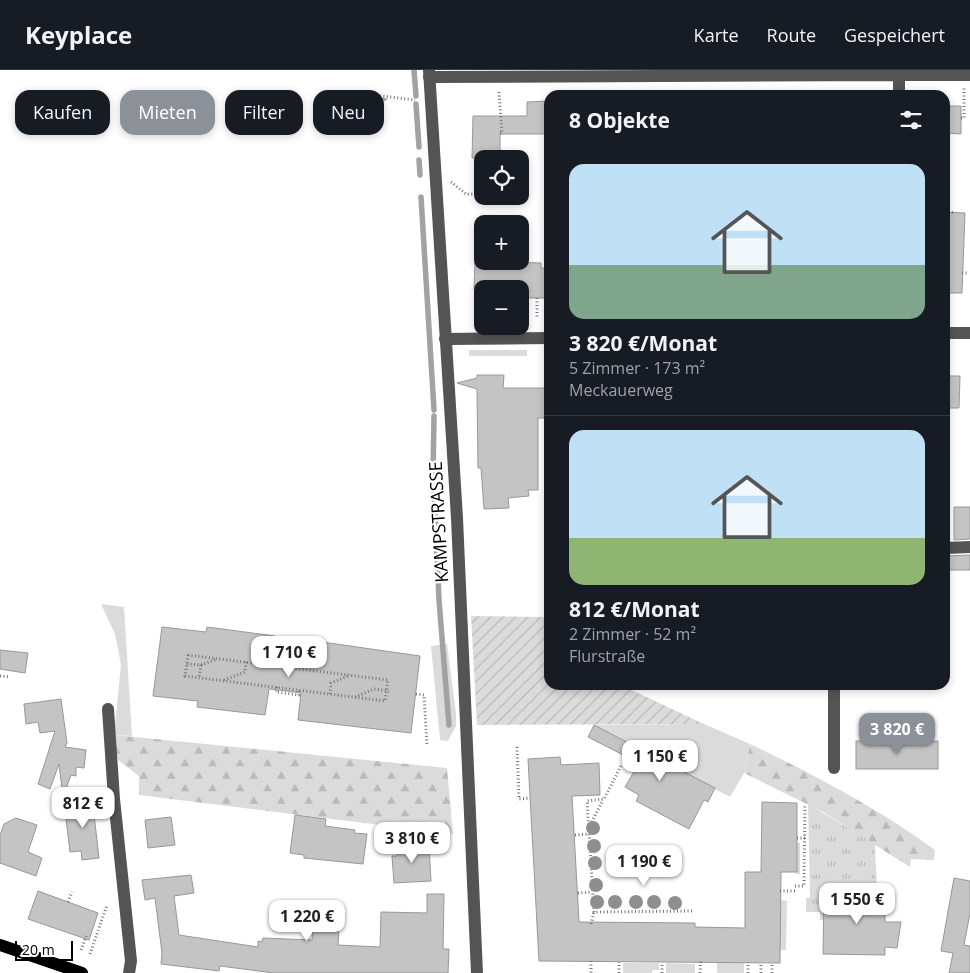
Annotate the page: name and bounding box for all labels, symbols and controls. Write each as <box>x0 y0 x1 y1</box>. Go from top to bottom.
text: Keyplace <box>25 18 132 51</box>
text: Karte <box>694 23 739 47</box>
text: Route <box>767 23 816 47</box>
text: Gespeichert <box>844 23 945 47</box>
chip: Kaufen <box>15 90 110 135</box>
chip: Mieten <box>120 90 215 135</box>
chip: Filter <box>225 90 303 135</box>
chip: Neu <box>313 90 384 135</box>
text: 8 Objekte <box>569 106 670 134</box>
icon: filters <box>897 106 925 134</box>
map controls <box>474 150 529 335</box>
button: locate <box>474 150 529 205</box>
icon: home <box>702 197 792 287</box>
button: + <box>474 215 529 270</box>
button: − <box>474 280 529 335</box>
text: 3 820 €/Monat <box>569 329 717 357</box>
text: 5 Zimmer · 173 m² <box>569 357 705 379</box>
text: Meckauerweg <box>569 379 673 401</box>
street label: KAMPSTRASSE <box>423 461 453 583</box>
icon: home <box>702 462 792 552</box>
text: 812 €/Monat <box>569 595 700 623</box>
text: 2 Zimmer · 52 m² <box>569 623 696 645</box>
pin: 1 710 € <box>243 636 335 678</box>
text: 1 710 € <box>262 641 316 663</box>
text: Flurstraße <box>569 645 645 667</box>
pin: 3 820 € <box>851 712 943 755</box>
text: 3 820 € <box>870 718 924 740</box>
pin: 1 150 € <box>614 740 706 782</box>
text: 1 150 € <box>633 745 687 767</box>
pin: 812 € <box>48 786 118 829</box>
text: 812 € <box>63 792 103 814</box>
pin: 3 810 € <box>366 822 458 864</box>
text: 3 810 € <box>385 827 439 849</box>
pin: 1 190 € <box>598 844 690 887</box>
text: 1 190 € <box>617 850 671 872</box>
pin: 1 550 € <box>811 882 903 925</box>
text: 1 550 € <box>830 888 884 910</box>
pin: 1 220 € <box>261 900 353 942</box>
text: 1 220 € <box>280 905 334 927</box>
scale bar <box>15 938 72 961</box>
text: 20 m <box>22 940 55 959</box>

